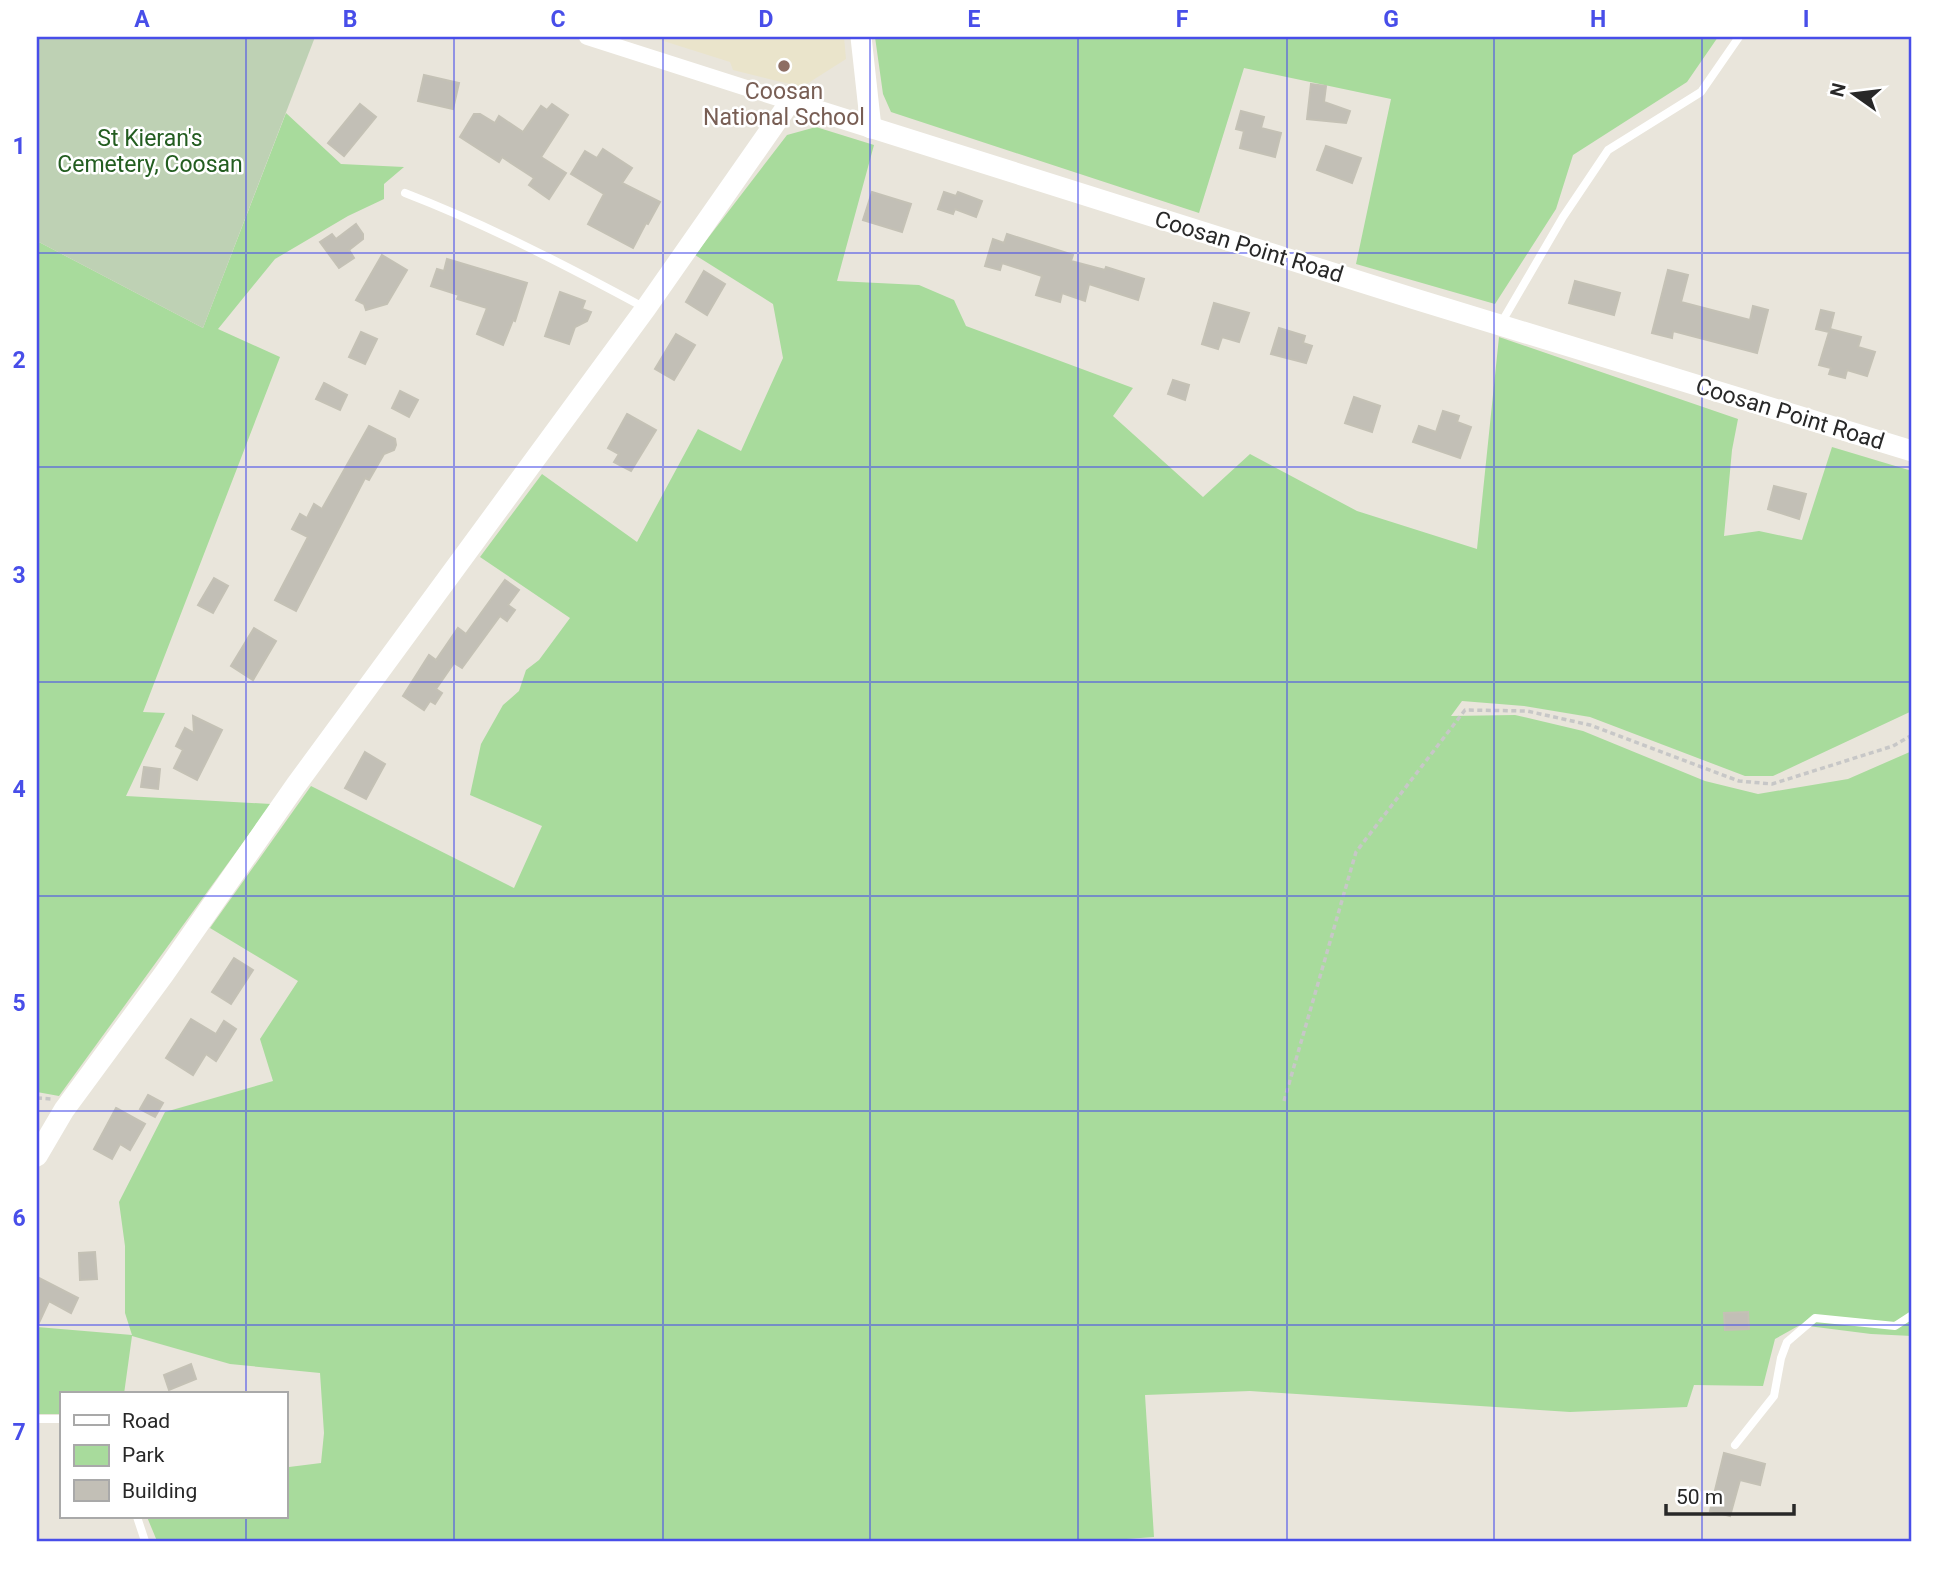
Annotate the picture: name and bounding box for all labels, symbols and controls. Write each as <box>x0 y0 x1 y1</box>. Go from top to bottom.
text: A <box>134 6 150 33</box>
text: B <box>343 6 357 33</box>
text: C <box>550 6 566 33</box>
text: D <box>759 6 773 33</box>
text: E <box>968 6 981 33</box>
text: F <box>1176 6 1189 33</box>
text: G <box>1383 6 1399 33</box>
text: H <box>1590 6 1606 33</box>
text: I <box>1803 6 1809 33</box>
marker: Coosan National School <box>776 58 792 74</box>
north arrow <box>1820 60 1890 130</box>
place label: Coosan National School <box>703 78 865 131</box>
text: N <box>1825 81 1851 99</box>
park label: St Kieran's Cemetery, Coosan <box>57 125 243 178</box>
text: 1 <box>12 133 26 160</box>
street label: Coosan Point Road <box>1151 205 1347 289</box>
text: 2 <box>12 347 26 374</box>
street label: Coosan Point Road <box>1692 372 1888 456</box>
text: 3 <box>12 562 26 589</box>
text: 4 <box>12 776 26 803</box>
text: 5 <box>12 990 26 1017</box>
text: 6 <box>12 1205 26 1232</box>
legend <box>60 1392 287 1518</box>
text: Road <box>122 1409 170 1433</box>
text: 7 <box>12 1419 26 1446</box>
text: Park <box>122 1443 165 1467</box>
scale bar <box>1666 1473 1793 1517</box>
text: Building <box>122 1479 197 1503</box>
text: 50 m <box>1676 1485 1723 1509</box>

